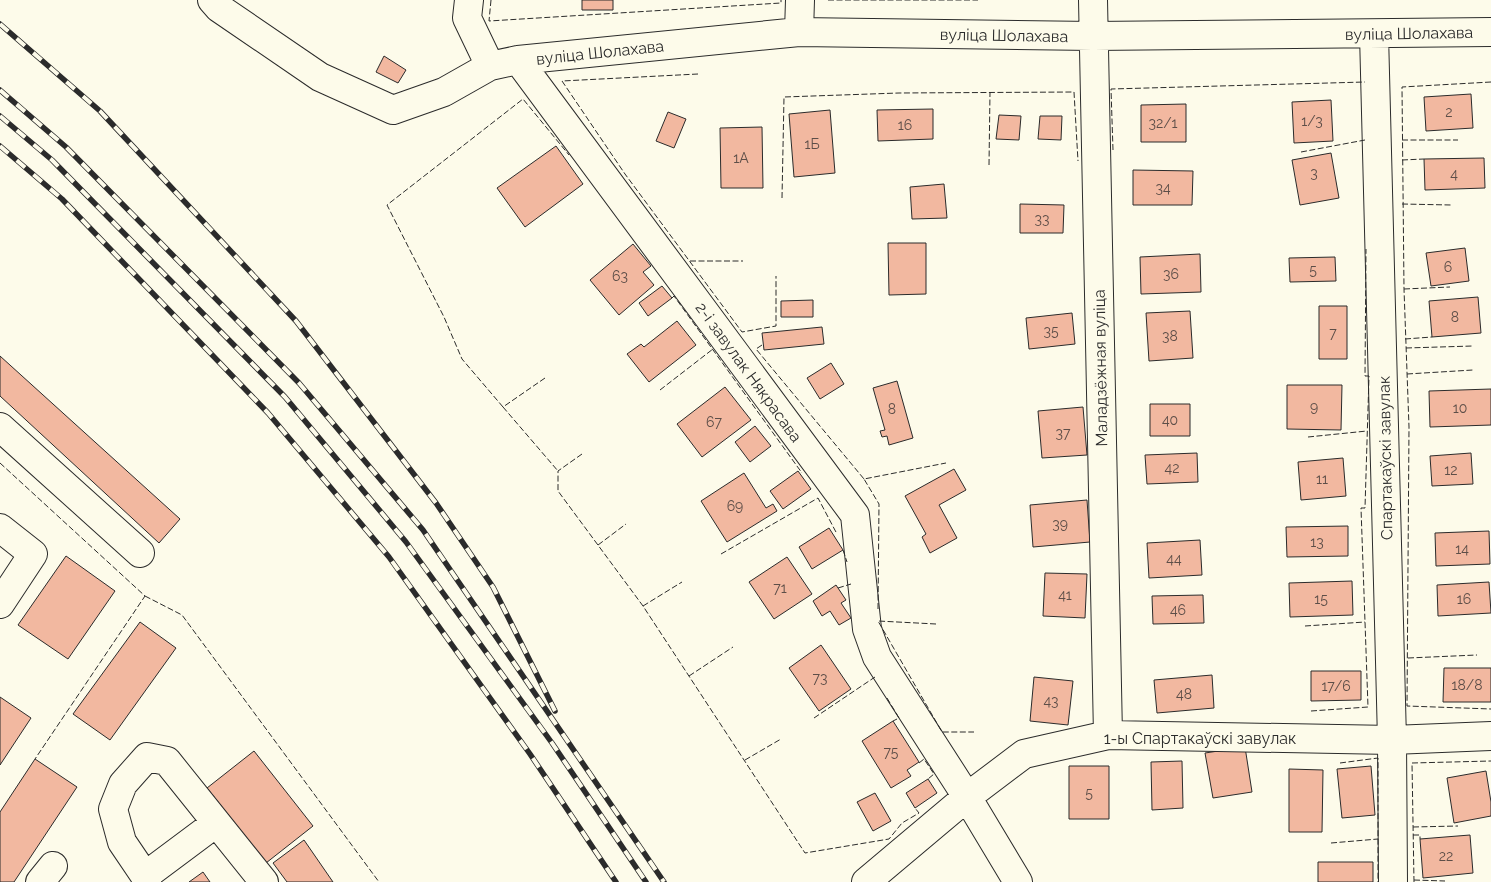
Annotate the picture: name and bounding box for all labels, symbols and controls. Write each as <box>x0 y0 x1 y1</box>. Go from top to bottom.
street label: вуліца Шолахава <box>1345 23 1473 44</box>
street label: вуліца Шолахава <box>940 25 1068 46</box>
street label: вуліца Шолахава <box>535 36 665 69</box>
house number: 2 <box>1445 104 1453 120</box>
house number: 1/3 <box>1301 113 1323 129</box>
house number: 32/1 <box>1149 115 1177 131</box>
house number: 16 <box>898 117 912 133</box>
house number: 1Б <box>804 136 820 152</box>
house number: 1А <box>733 150 749 166</box>
house number: 3 <box>1310 165 1318 181</box>
house number: 4 <box>1450 166 1458 182</box>
house number: 34 <box>1155 180 1171 196</box>
house number: 33 <box>1035 211 1049 227</box>
house number: 6 <box>1444 259 1452 275</box>
house number: 5 <box>1309 262 1317 278</box>
house number: 36 <box>1163 266 1179 282</box>
house number: 63 <box>612 268 628 284</box>
street label: Маладзёжная вуліца <box>1090 289 1111 447</box>
street label: 2-і завулак Някрасава <box>692 299 806 446</box>
house number: 8 <box>1451 309 1459 325</box>
house number: 35 <box>1043 323 1059 339</box>
house number: 7 <box>1329 325 1337 341</box>
house number: 38 <box>1162 328 1178 344</box>
street label: Спартакаўскі завулак <box>1375 376 1396 540</box>
house number: 9 <box>1310 399 1318 415</box>
house number: 10 <box>1453 400 1467 416</box>
house number: 8 <box>888 401 896 417</box>
house number: 40 <box>1162 412 1178 428</box>
house number: 67 <box>706 414 722 430</box>
house number: 37 <box>1056 425 1071 441</box>
house number: 42 <box>1165 460 1179 476</box>
house number: 12 <box>1444 462 1458 478</box>
house number: 11 <box>1316 471 1328 487</box>
house number: 69 <box>727 498 743 514</box>
house number: 39 <box>1052 516 1068 532</box>
house number: 13 <box>1310 534 1324 550</box>
house number: 14 <box>1455 541 1469 557</box>
house number: 44 <box>1166 551 1182 567</box>
house number: 71 <box>773 580 787 596</box>
house number: 41 <box>1058 587 1072 603</box>
house number: 15 <box>1314 591 1328 607</box>
house number: 16 <box>1457 591 1471 607</box>
house number: 46 <box>1170 602 1186 618</box>
house number: 73 <box>813 670 827 686</box>
house number: 18/8 <box>1452 677 1482 693</box>
house number: 17/6 <box>1321 678 1351 694</box>
house number: 48 <box>1176 686 1192 702</box>
house number: 43 <box>1043 693 1059 709</box>
street label: 1-ы Спартакаўскі завулак <box>1104 729 1296 748</box>
house number: 75 <box>884 744 899 760</box>
house number: 5 <box>1085 785 1093 801</box>
house number: 22 <box>1439 848 1453 864</box>

